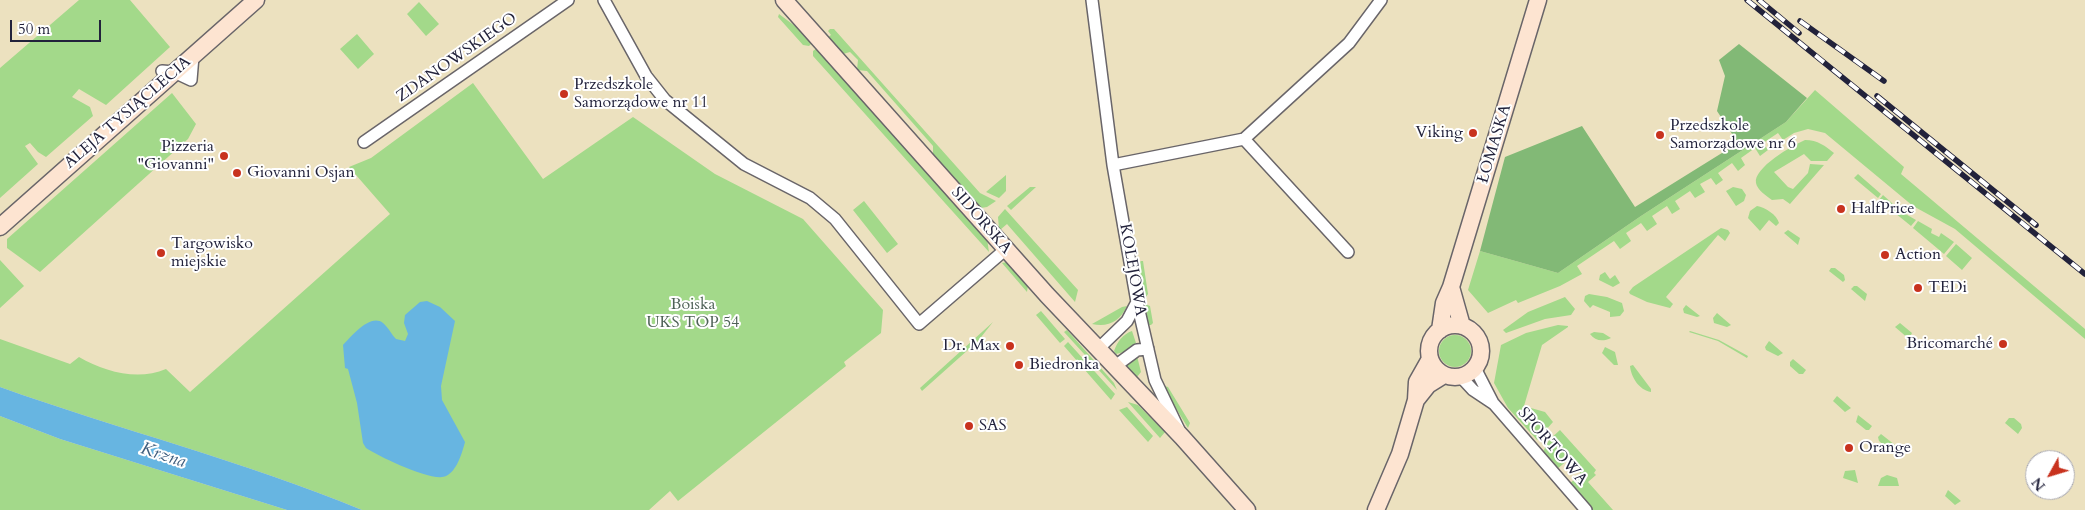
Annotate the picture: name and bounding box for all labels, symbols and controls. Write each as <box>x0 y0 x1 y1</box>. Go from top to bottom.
street label: ZDANOWSKIEGO <box>393 9 521 107</box>
scale bar <box>12 10 104 42</box>
text: 50 m <box>18 19 50 39</box>
street label: ALEJA TYSIĄCLECIA <box>61 53 195 173</box>
place label: Przedszkole Samorządowe nr 11 <box>574 75 708 113</box>
marker: Przedszkole Samorządowe nr 11 <box>558 88 570 100</box>
street label: ŁOMASKA <box>1474 102 1516 186</box>
place label: Przedszkole Samorządowe nr 6 <box>1670 116 1796 154</box>
place label: Viking <box>1416 123 1463 143</box>
marker: Viking <box>1467 127 1479 139</box>
marker: Przedszkole Samorządowe nr 6 <box>1654 129 1666 141</box>
place label: Pizzeria "Giovanni" <box>137 137 214 175</box>
marker: Pizzeria "Giovanni" <box>218 150 230 162</box>
place label: Giovanni Osjan <box>247 163 354 183</box>
marker: Giovanni Osjan <box>231 167 243 179</box>
street label: SIDORSKA <box>947 183 1015 259</box>
place label: HalfPrice <box>1851 199 1915 219</box>
marker: HalfPrice <box>1835 203 1847 215</box>
street label: KOLEJOWA <box>1114 222 1150 318</box>
place label: Targowisko miejskie <box>171 234 253 272</box>
place label: Action <box>1895 245 1941 265</box>
marker: Targowisko miejskie <box>155 247 167 259</box>
marker: Action <box>1879 249 1891 261</box>
place label: TEDi <box>1928 278 1967 298</box>
marker: TEDi <box>1912 282 1924 294</box>
park label: Boiska UKS TOP 54 <box>647 295 739 333</box>
place label: Bricomarché <box>1906 334 1993 354</box>
place label: Dr. Max <box>943 336 1000 356</box>
marker: Bricomarché <box>1997 338 2009 350</box>
marker: Dr. Max <box>1004 340 1016 352</box>
place label: Biedronka <box>1029 355 1099 375</box>
marker: Biedronka <box>1013 359 1025 371</box>
street label: SPORTOWA <box>1513 404 1591 490</box>
place label: SAS <box>979 416 1006 436</box>
marker: SAS <box>963 420 975 432</box>
place label: Orange <box>1859 438 1911 458</box>
water label: Krzna <box>138 439 188 473</box>
marker: Orange <box>1843 442 1855 454</box>
north arrow <box>2025 450 2075 500</box>
text: N <box>2028 473 2050 495</box>

